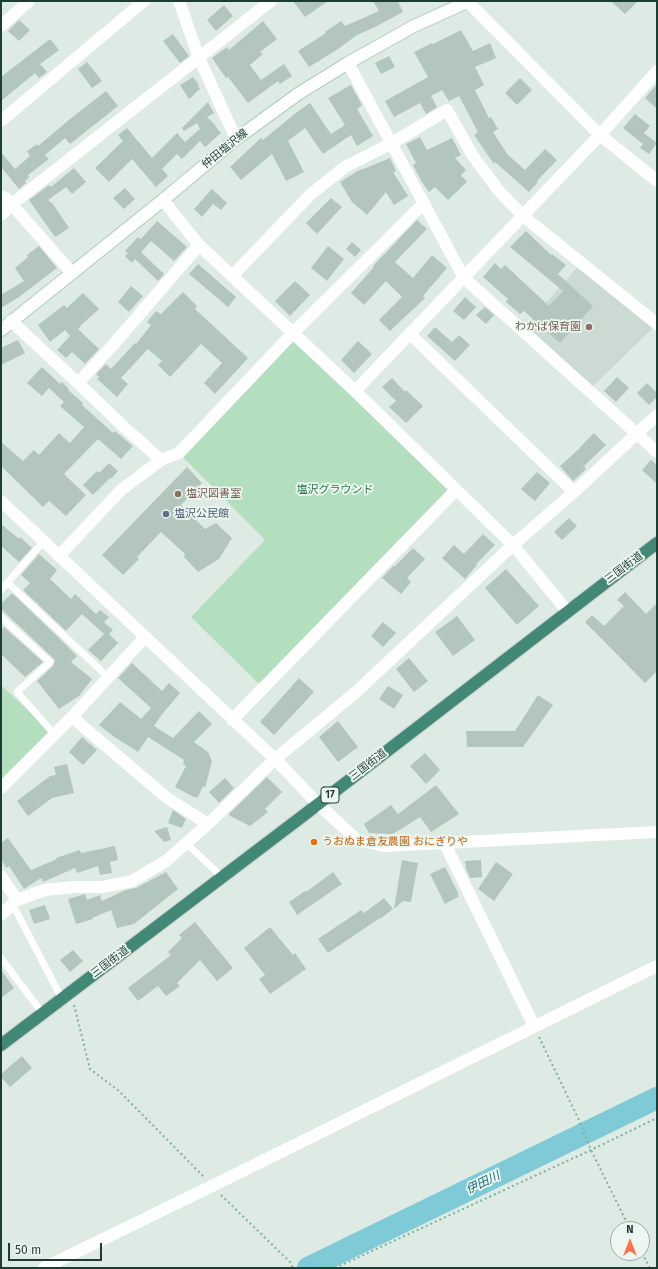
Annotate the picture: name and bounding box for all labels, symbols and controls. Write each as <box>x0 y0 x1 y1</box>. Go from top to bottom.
street label: 仲田塩沢線 <box>199 127 251 171</box>
place label: わかば保育園 <box>515 320 581 334</box>
marker: わかば保育園 <box>584 322 594 332</box>
park label: 塩沢グラウンド <box>297 483 373 497</box>
place label: 塩沢図書室 <box>186 487 241 501</box>
marker: 塩沢図書室 <box>173 489 183 499</box>
place label: 塩沢公民館 <box>174 507 229 521</box>
marker: 塩沢公民館 <box>161 509 171 519</box>
street label: 三国街道 <box>602 549 646 587</box>
street label: 三国街道 <box>347 746 389 784</box>
road number: 17 <box>321 787 339 803</box>
place label: うおぬま倉友農園 おにぎりや <box>322 835 468 849</box>
marker: うおぬま倉友農園 おにぎりや <box>309 837 319 847</box>
street label: 三国街道 <box>88 943 132 981</box>
water label: 伊田川 <box>464 1169 502 1197</box>
north arrow <box>610 1221 650 1261</box>
text: N <box>626 1223 634 1236</box>
scale bar <box>10 1235 104 1261</box>
text: 50 m <box>15 1243 41 1257</box>

